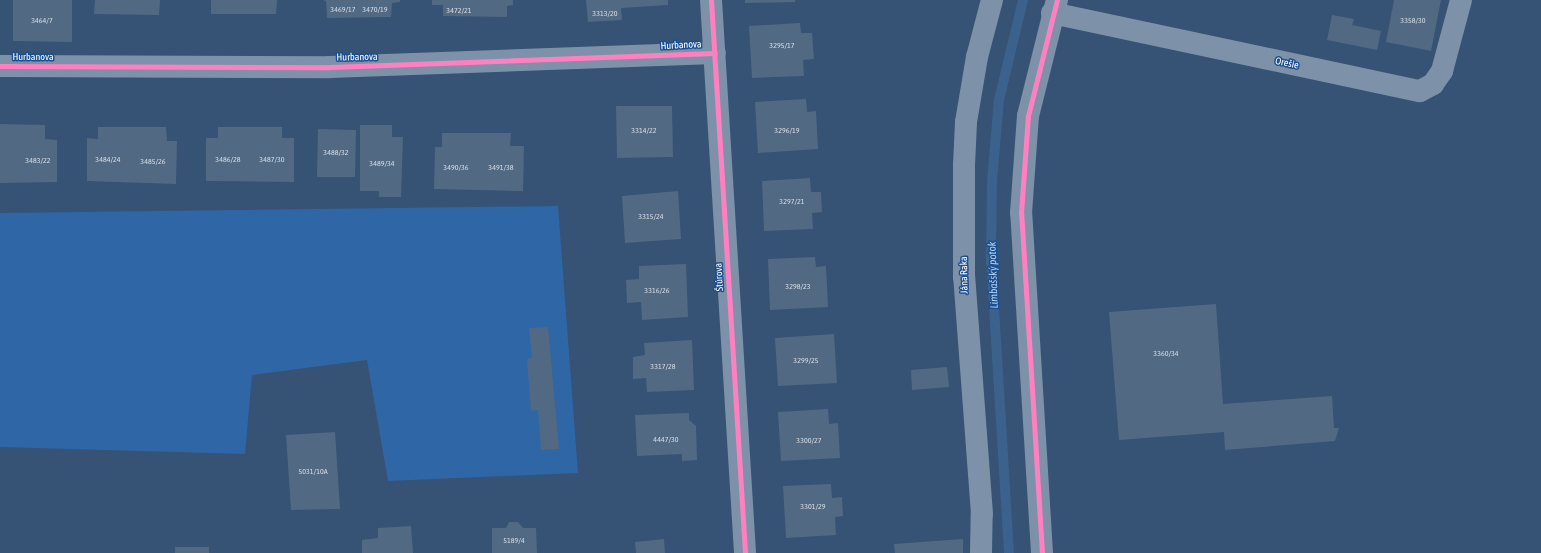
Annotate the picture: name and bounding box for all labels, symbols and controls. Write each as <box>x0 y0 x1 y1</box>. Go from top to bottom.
house number: 3469/17 <box>330 5 356 15</box>
house number: 3470/19 <box>362 5 388 15</box>
house number: 3472/21 <box>446 6 472 16</box>
house number: 3313/20 <box>592 9 618 19</box>
house number: 3464/7 <box>31 16 53 26</box>
house number: 3358/30 <box>1400 16 1426 26</box>
street label: Hurbanova <box>660 38 702 52</box>
house number: 3295/17 <box>769 41 795 51</box>
street label: Hurbanova <box>12 51 54 63</box>
street label: Hurbanova <box>336 51 378 63</box>
street label: Orešie <box>1274 55 1300 71</box>
house number: 3314/22 <box>631 126 657 136</box>
house number: 3296/19 <box>774 126 800 136</box>
house number: 3488/32 <box>323 148 349 158</box>
house number: 3484/24 <box>95 155 121 165</box>
house number: 3486/28 <box>215 155 241 165</box>
house number: 3487/30 <box>259 155 285 165</box>
house number: 3483/22 <box>25 156 51 166</box>
house number: 3485/26 <box>140 157 166 167</box>
house number: 3489/34 <box>369 159 395 169</box>
house number: 3490/36 <box>443 163 469 173</box>
house number: 3491/38 <box>488 163 514 173</box>
house number: 3297/21 <box>779 197 805 207</box>
house number: 3315/24 <box>638 212 664 222</box>
water label: Limbašský potok <box>985 241 1001 309</box>
street label: Jána Raka <box>958 256 970 294</box>
street label: Štúrova <box>712 263 726 291</box>
house number: 3298/23 <box>785 282 811 292</box>
house number: 3316/26 <box>644 286 670 296</box>
house number: 3360/34 <box>1153 349 1179 359</box>
house number: 3299/25 <box>793 356 819 366</box>
house number: 3317/28 <box>650 362 676 372</box>
house number: 4447/30 <box>653 435 679 445</box>
house number: 3300/27 <box>796 436 822 446</box>
house number: 5031/10A <box>298 467 328 477</box>
house number: 3301/29 <box>800 502 826 512</box>
house number: 5189/4 <box>503 536 525 546</box>

